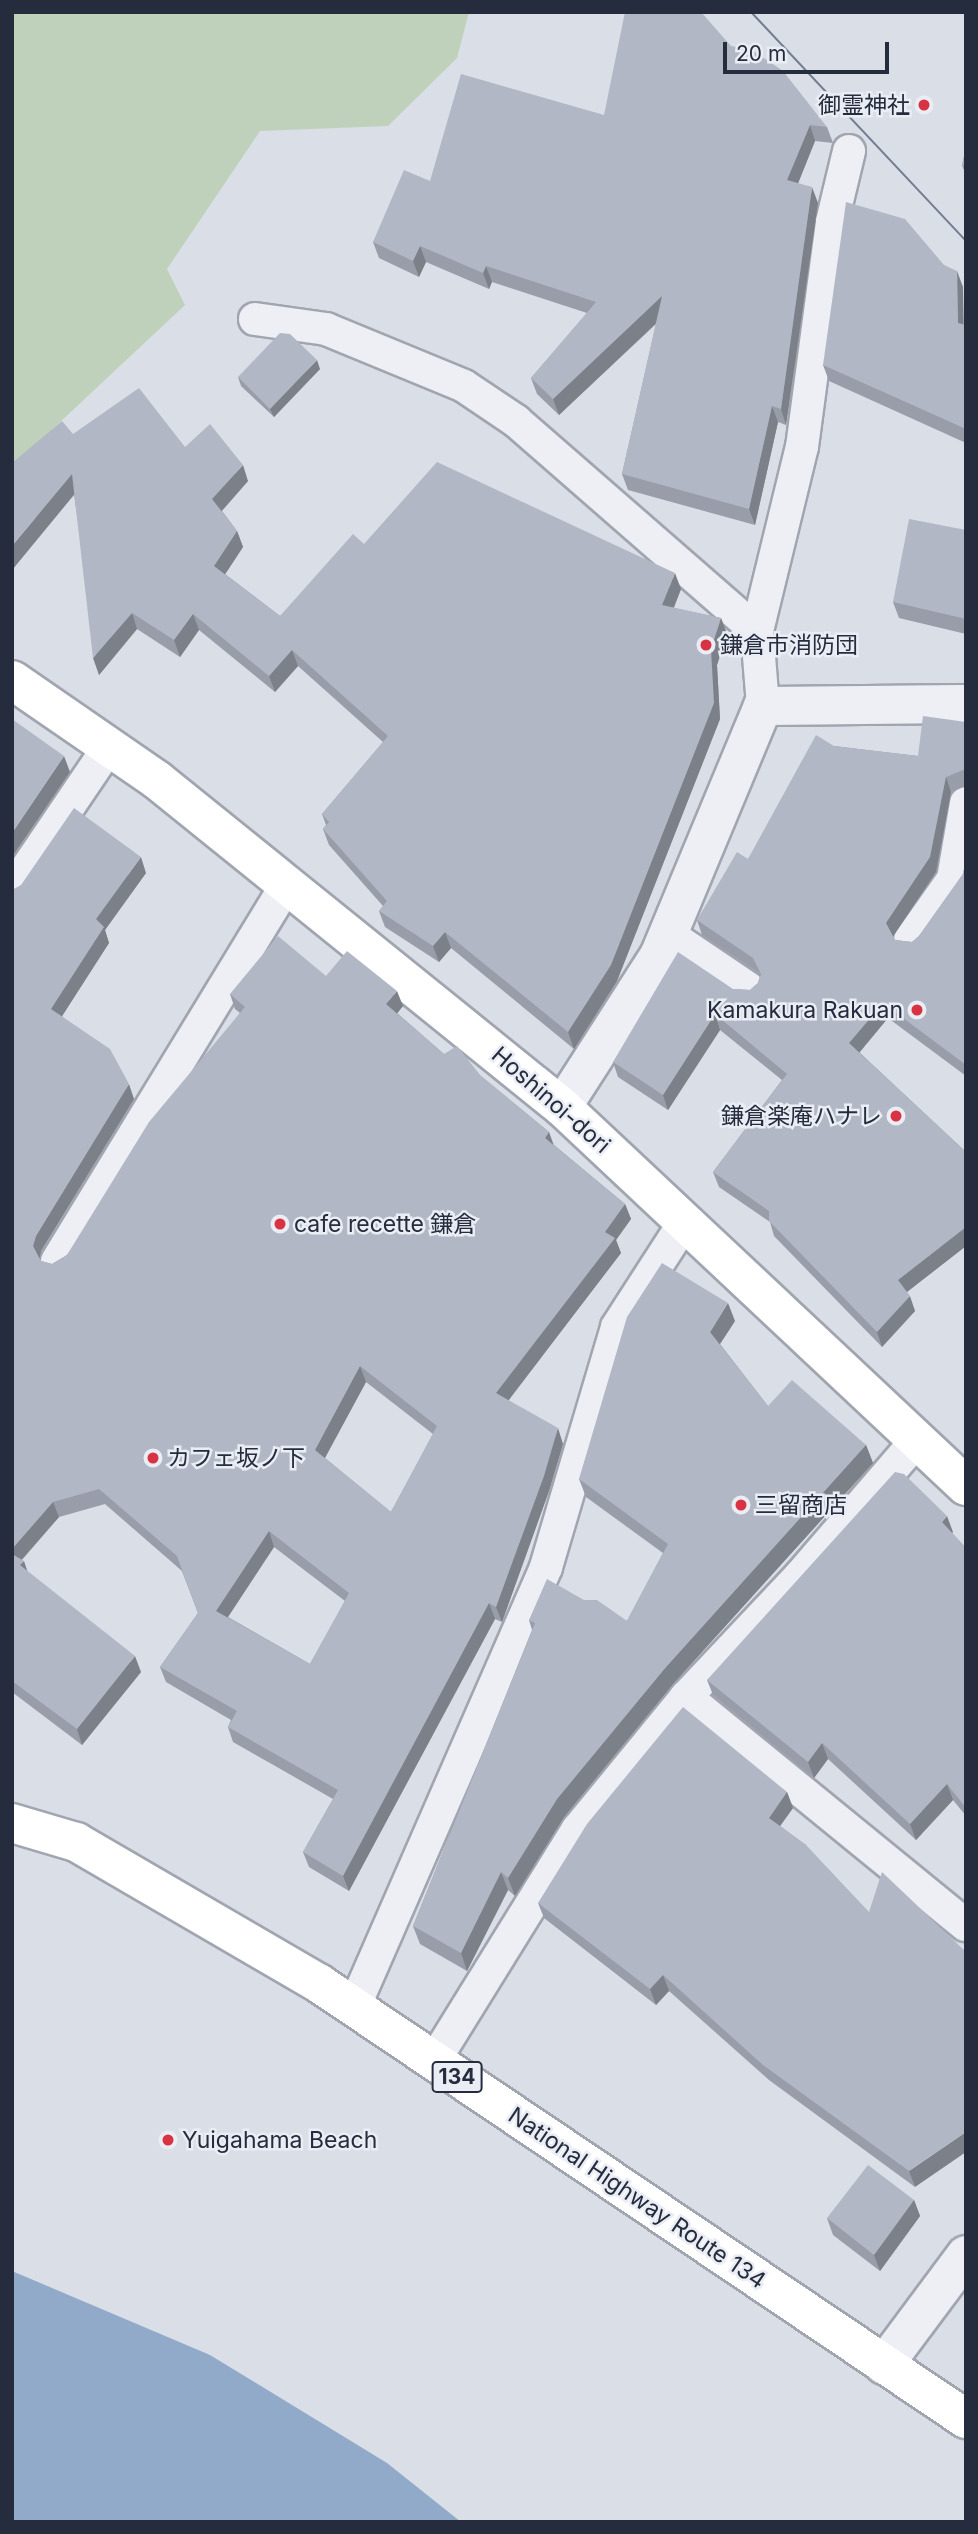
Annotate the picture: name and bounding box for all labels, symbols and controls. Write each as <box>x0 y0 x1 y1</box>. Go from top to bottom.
scale bar <box>726 28 892 72</box>
text: 20 m <box>736 41 786 66</box>
place label: 御霊神社 <box>818 91 910 119</box>
marker: 御霊神社 <box>916 97 932 113</box>
place label: 鎌倉市消防団 <box>720 631 858 659</box>
marker: 鎌倉市消防団 <box>698 637 714 653</box>
place label: Kamakura Rakuan <box>707 996 903 1024</box>
marker: Kamakura Rakuan <box>909 1002 925 1018</box>
street label: Hoshinoi-dori <box>486 1041 616 1159</box>
place label: 鎌倉楽庵ハナレ <box>721 1102 882 1130</box>
marker: 鎌倉楽庵ハナレ <box>888 1108 904 1124</box>
place label: cafe recette 鎌倉 <box>294 1210 476 1238</box>
marker: cafe recette 鎌倉 <box>272 1216 288 1232</box>
place label: カフェ坂ノ下 <box>167 1444 305 1472</box>
marker: カフェ坂ノ下 <box>145 1450 161 1466</box>
place label: 三留商店 <box>755 1491 847 1519</box>
marker: 三留商店 <box>733 1497 749 1513</box>
road number: 134 <box>431 2060 483 2094</box>
street label: National Highway Route 134 <box>503 2101 771 2295</box>
place label: Yuigahama Beach <box>182 2126 377 2154</box>
marker: Yuigahama Beach <box>160 2132 176 2148</box>

